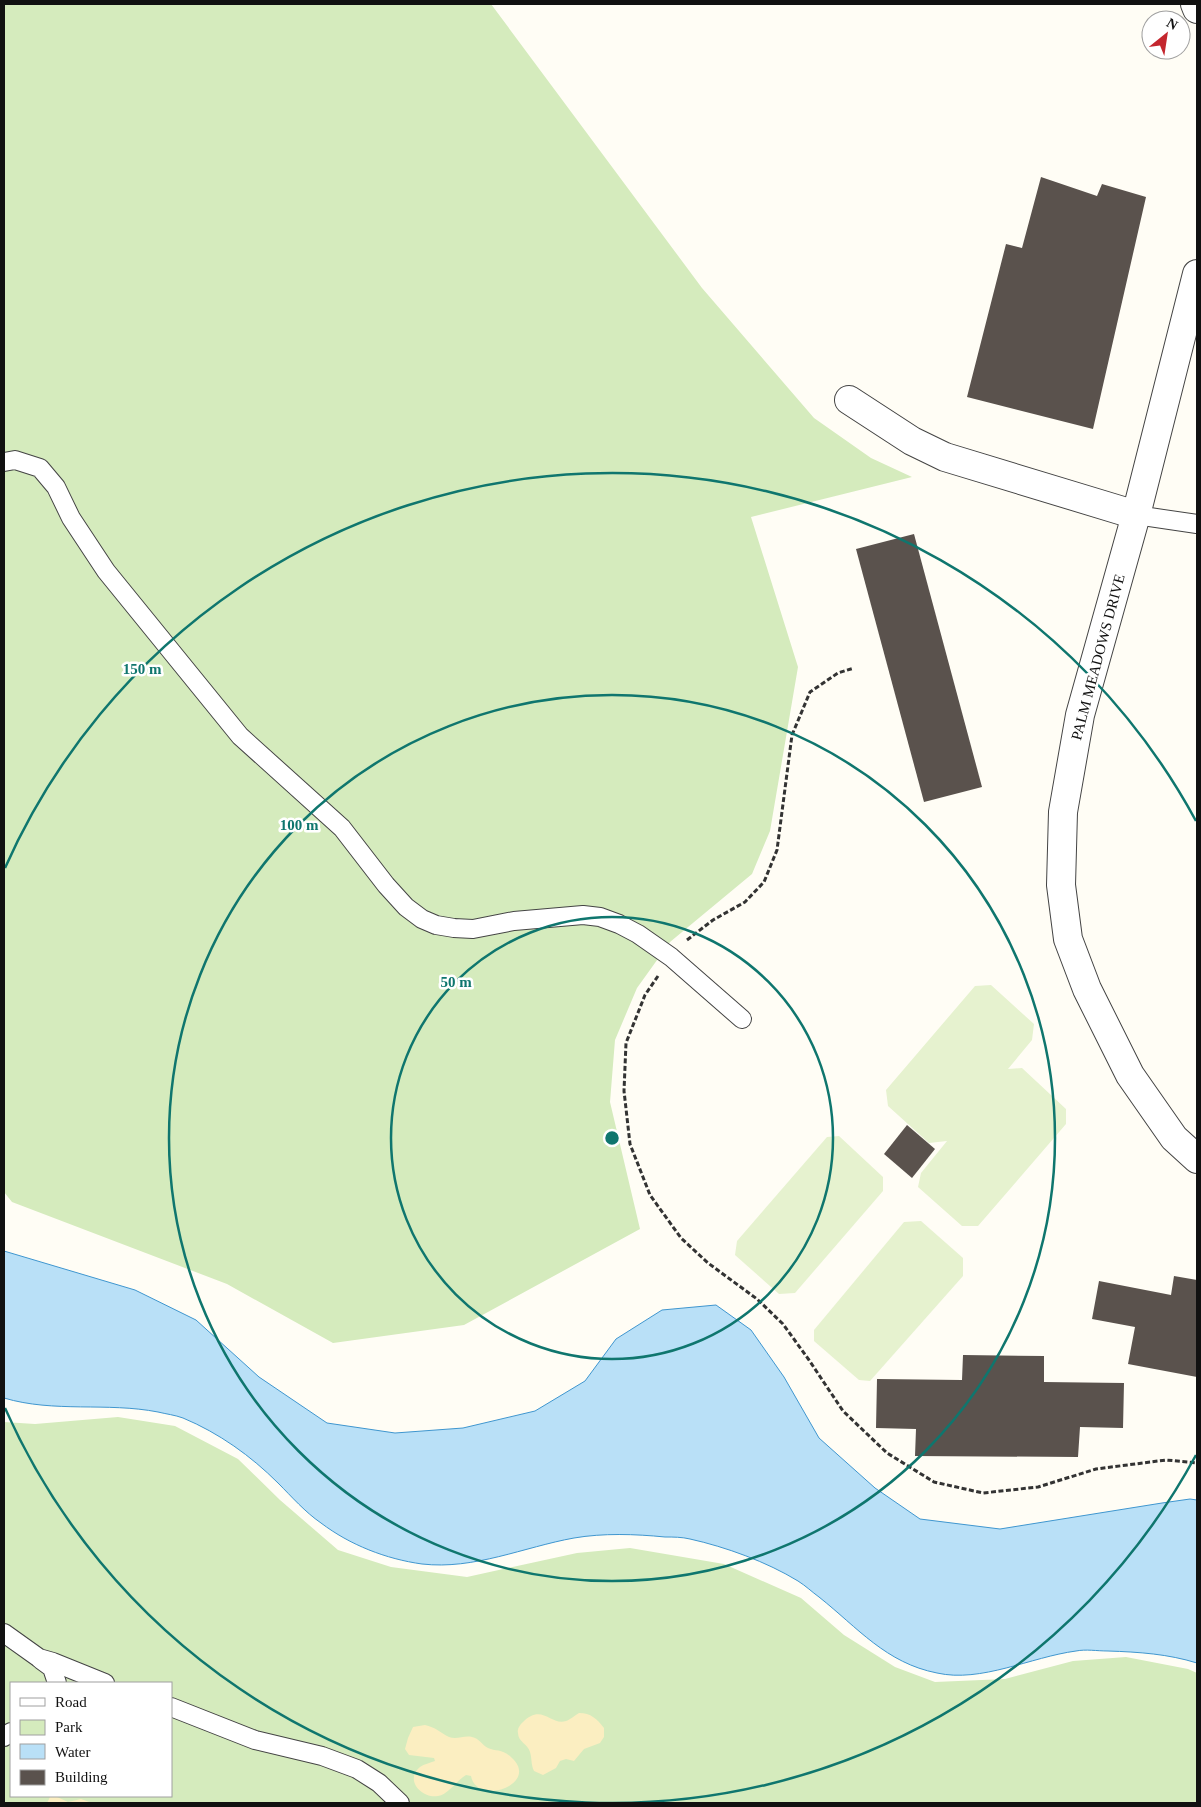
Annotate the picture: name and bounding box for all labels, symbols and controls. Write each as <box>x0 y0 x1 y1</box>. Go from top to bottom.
north arrow <box>1141 10 1191 60</box>
text: N <box>1164 15 1180 33</box>
street label: PALM MEADOWS DRIVE <box>1068 572 1128 742</box>
text: 150 m <box>123 661 162 677</box>
text: 100 m <box>280 817 319 833</box>
text: 50 m <box>440 974 472 990</box>
centre of rings <box>603 1129 621 1147</box>
legend <box>10 1682 172 1797</box>
text: Road <box>55 1694 87 1710</box>
text: Park <box>55 1719 83 1735</box>
text: Water <box>55 1744 90 1760</box>
text: Building <box>55 1769 108 1785</box>

